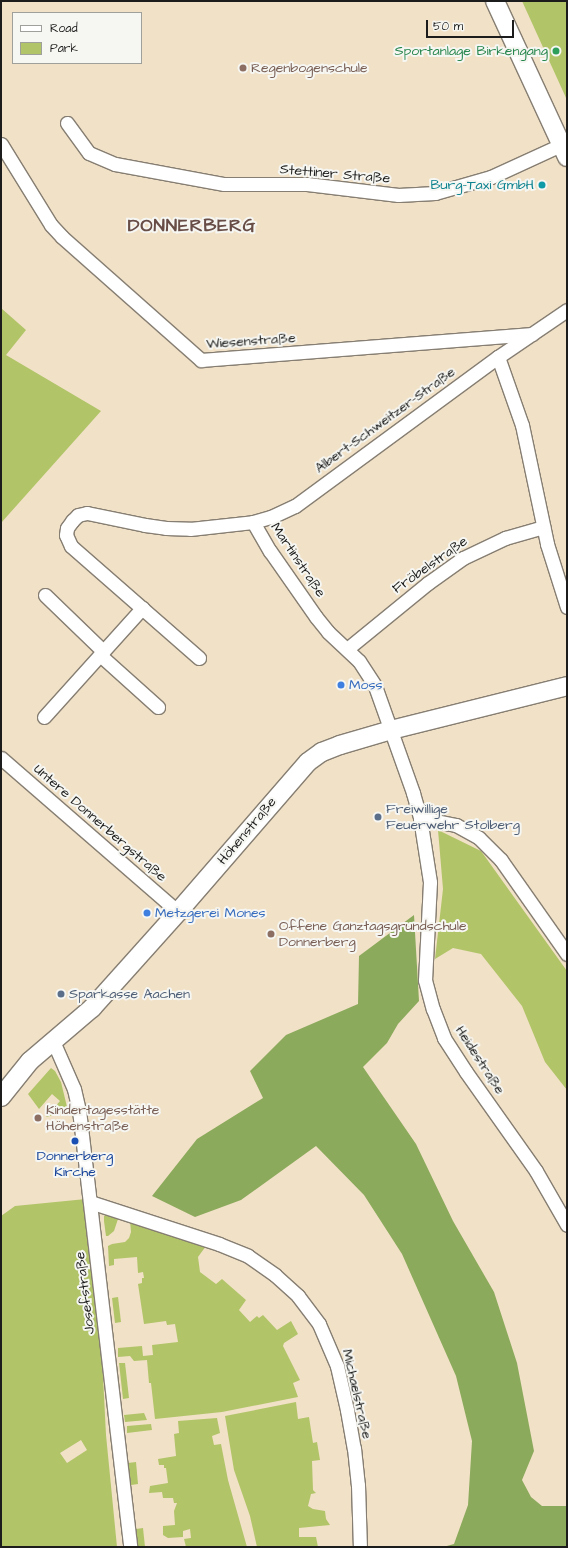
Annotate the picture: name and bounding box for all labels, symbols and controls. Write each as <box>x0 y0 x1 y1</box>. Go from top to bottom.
legend <box>12 12 142 64</box>
scale bar <box>428 12 516 38</box>
text: 50 m <box>433 18 463 35</box>
text: Road <box>50 20 78 37</box>
text: Park <box>50 40 78 57</box>
place label: Sportanlage Birkengang <box>395 43 548 59</box>
marker: Sportanlage Birkengang <box>551 46 561 56</box>
place label: Regenbogenschule <box>251 60 368 76</box>
marker: Regenbogenschule <box>238 63 248 73</box>
street label: Stettiner Straße <box>279 161 391 187</box>
place label: Burg-Taxi GmbH <box>431 177 534 193</box>
marker: Burg-Taxi GmbH <box>537 180 547 190</box>
district label: DONNERBERG <box>128 215 256 237</box>
street label: Wiesenstraße <box>206 329 296 353</box>
street label: Albert-Schweitzer-Straße <box>312 363 458 477</box>
street label: Martinstraße <box>267 520 329 600</box>
street label: Fröbelstraße <box>389 533 471 597</box>
place label: Moss <box>349 677 383 693</box>
marker: Moss <box>336 680 346 690</box>
street label: Untere Donnerbergstraße <box>30 761 170 885</box>
street label: Höhenstraße <box>214 794 280 868</box>
place label: Freiwillige Feuerwehr Stolberg <box>386 801 520 834</box>
marker: Freiwillige Feuerwehr Stolberg <box>373 812 383 822</box>
place label: Metzgerei Mones <box>155 905 266 921</box>
marker: Metzgerei Mones <box>142 908 152 918</box>
place label: Offene Ganztagsgrundschule Donnerberg <box>279 918 466 950</box>
marker: Offene Ganztagsgrundschule Donnerberg <box>266 929 276 939</box>
place label: Sparkasse Aachen <box>69 986 190 1002</box>
marker: Sparkasse Aachen <box>56 989 66 999</box>
street label: Heidestraße <box>452 1023 508 1097</box>
place label: Kindertagesstätte Höhenstraße <box>46 1102 159 1134</box>
marker: Kindertagesstätte Höhenstraße <box>33 1113 43 1123</box>
marker: Donnerberg Kirche <box>70 1136 80 1146</box>
place label: Donnerberg Kirche <box>37 1148 113 1180</box>
street label: Josefstraße <box>72 1251 98 1335</box>
street label: Michaelstraße <box>339 1348 375 1440</box>

